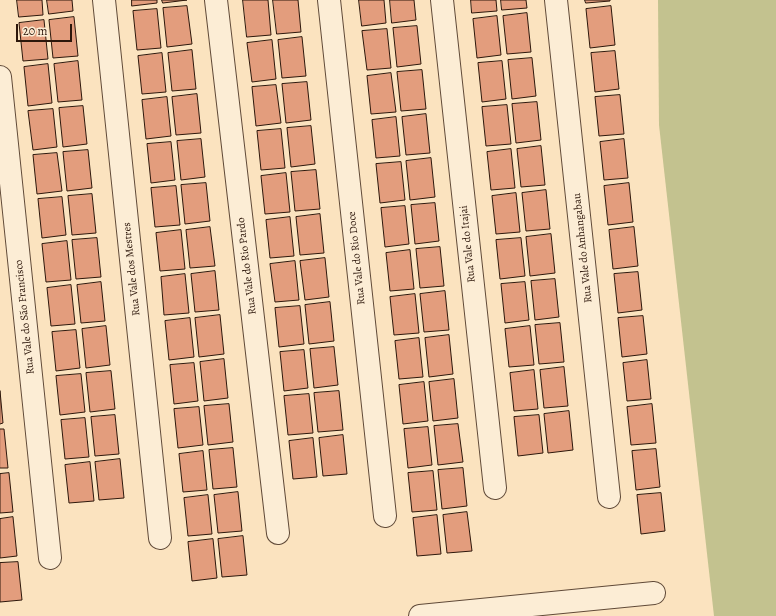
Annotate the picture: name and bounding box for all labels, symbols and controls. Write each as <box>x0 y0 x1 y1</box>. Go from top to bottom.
scale bar <box>18 16 74 42</box>
text: 20 m <box>23 23 47 39</box>
street label: Rua Vale do Anhangabau <box>571 192 595 304</box>
street label: Rua Vale do Itajai <box>457 205 479 283</box>
street label: Rua Vale do Rio Doce <box>346 211 368 305</box>
street label: Rua Vale do Rio Pardo <box>234 217 260 315</box>
street label: Rua Vale dos Mestres <box>121 222 143 316</box>
street label: Rua Vale do São Francisco <box>12 259 38 375</box>

